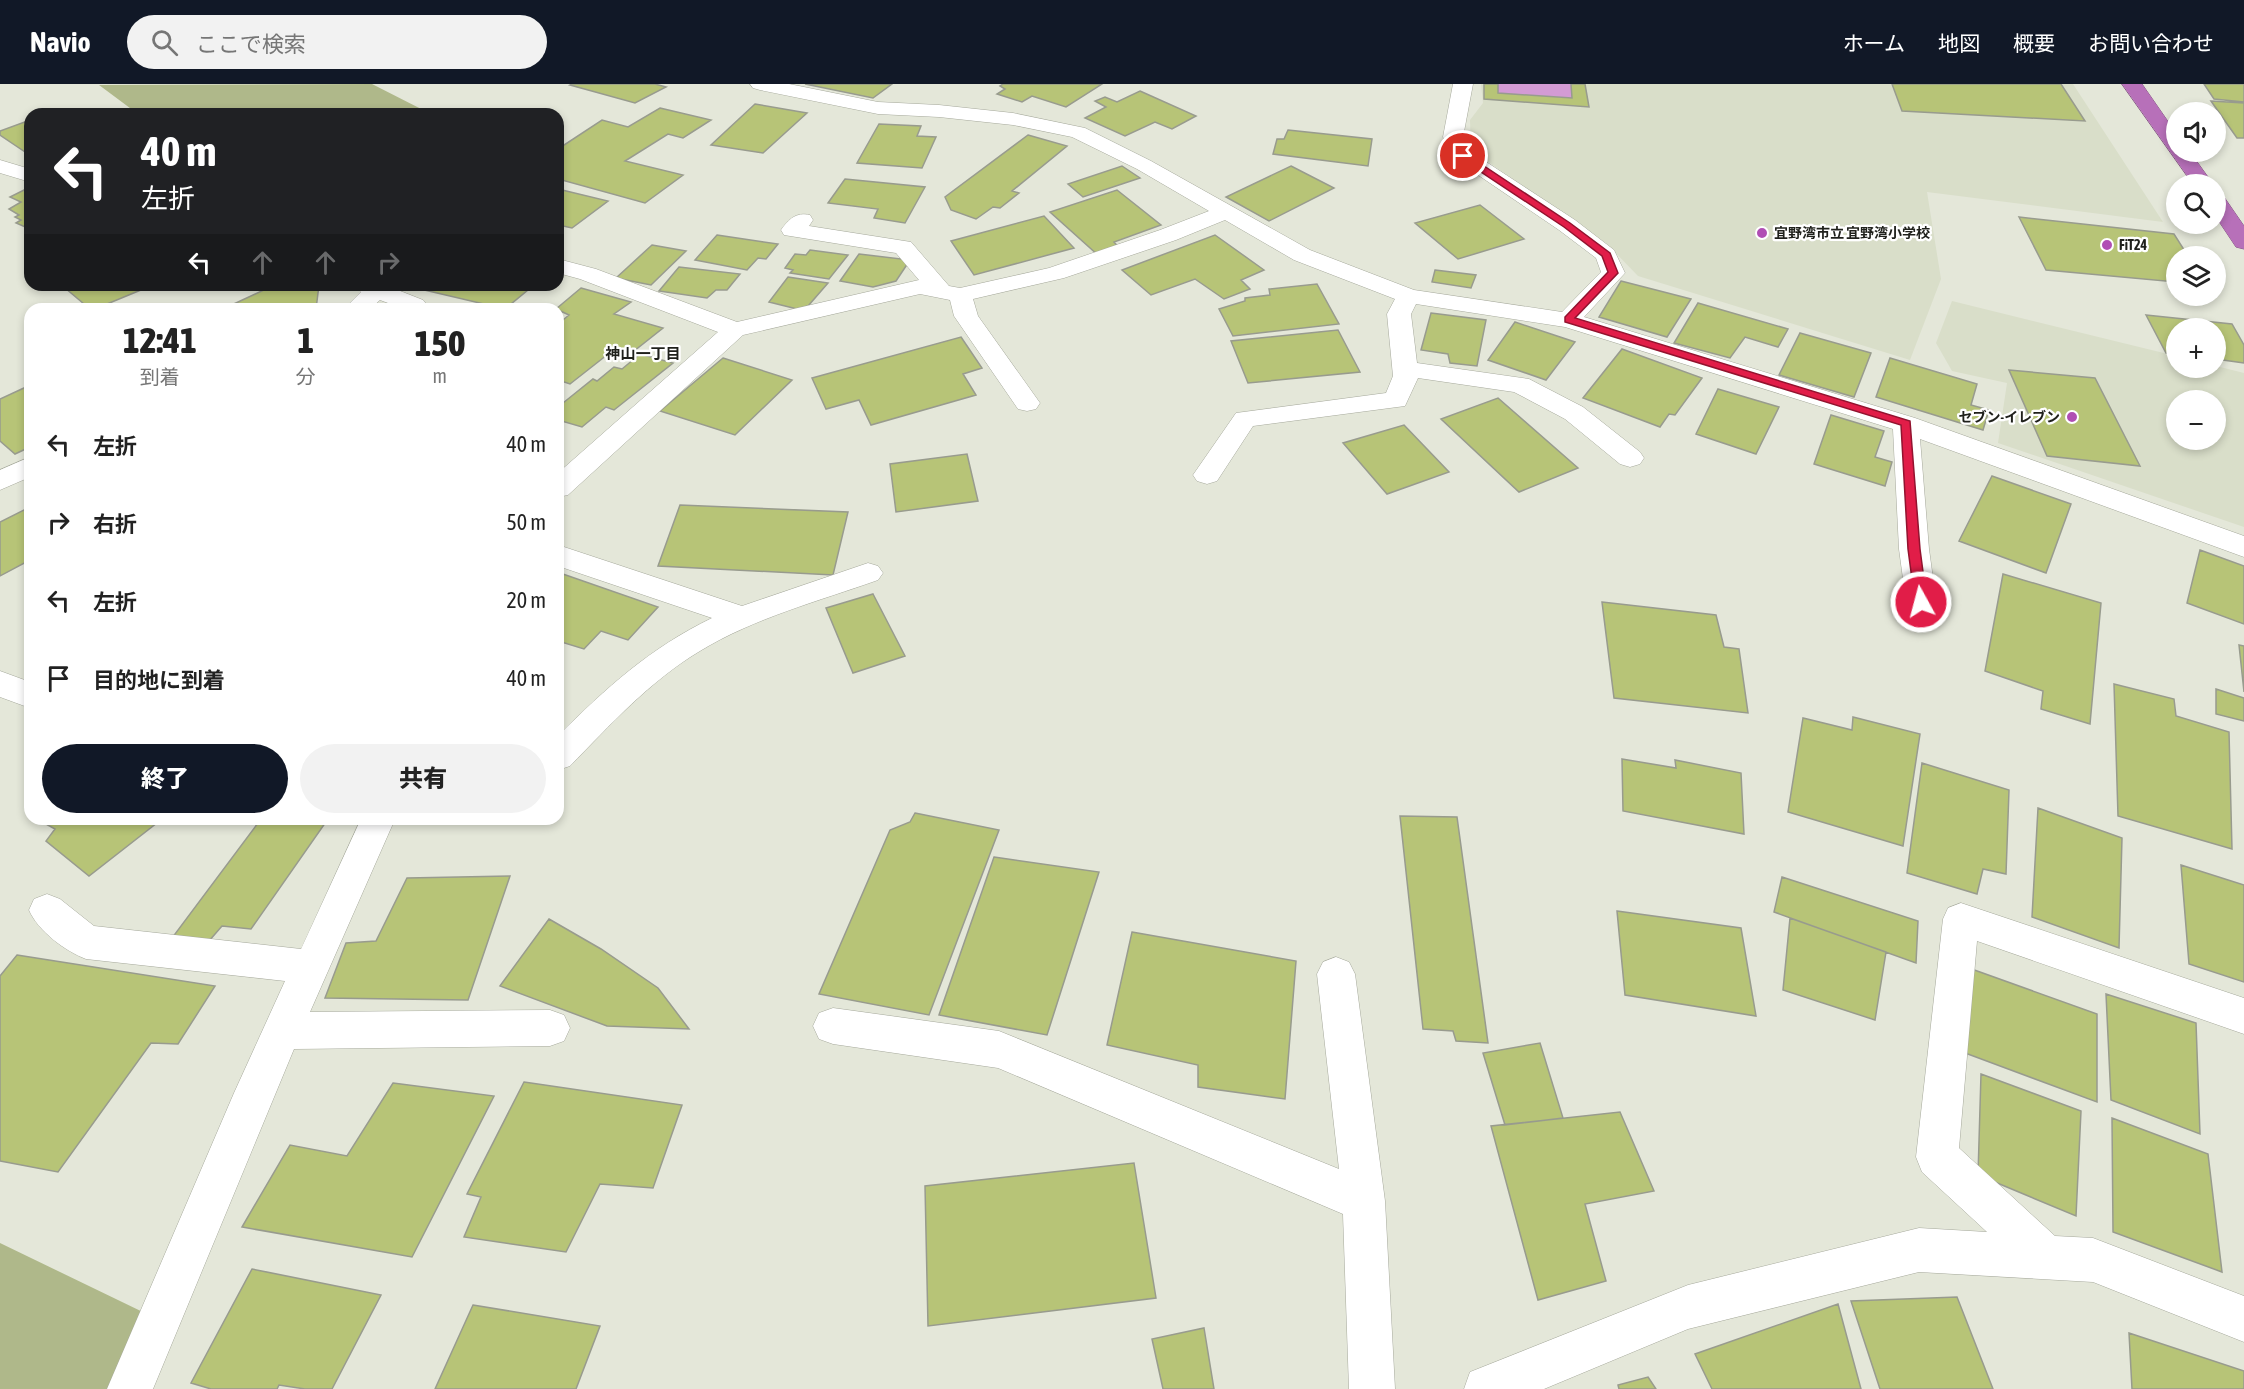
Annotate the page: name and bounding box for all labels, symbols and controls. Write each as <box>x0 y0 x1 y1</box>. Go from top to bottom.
search box <box>127 15 547 69</box>
text: Navio <box>30 26 91 58</box>
icon: search <box>148 26 181 59</box>
text: ここで検索 <box>196 31 306 57</box>
text: ホーム <box>1843 31 1905 55</box>
text: 地図 <box>1938 31 1980 55</box>
text: 概要 <box>2013 31 2055 55</box>
text: お問い合わせ <box>2088 31 2214 55</box>
map controls <box>2166 102 2226 450</box>
button: sound <box>2166 102 2226 162</box>
text: 40 m <box>141 127 216 175</box>
pin <box>1437 130 1488 181</box>
icon: left <box>42 132 120 210</box>
icon: arrive <box>1446 139 1479 172</box>
button: search <box>2166 174 2226 234</box>
text: 左折 <box>141 183 195 214</box>
place label: 宜野湾市立 宜野湾小学校 <box>1774 225 1930 241</box>
marker: 宜野湾市立 宜野湾小学校 <box>1755 226 1769 240</box>
place label: FiT24 <box>2119 237 2148 253</box>
marker: FiT24 <box>2100 238 2114 252</box>
icon: left <box>183 246 216 279</box>
icon: ahead <box>246 246 279 279</box>
icon: ahead <box>309 246 342 279</box>
icon: right <box>372 246 405 279</box>
button: layers <box>2166 246 2226 306</box>
button: + <box>2166 318 2226 378</box>
text: 12:41 <box>123 319 197 361</box>
text: 1 <box>297 319 314 361</box>
text: 150 <box>414 322 465 364</box>
district label: 神山一丁目 <box>604 345 681 362</box>
text: m <box>433 364 447 387</box>
text: 到着 <box>140 365 180 388</box>
text: 分 <box>296 365 316 388</box>
button: − <box>2166 390 2226 450</box>
place label: セブン-イレブン <box>1959 409 2060 425</box>
marker: セブン-イレブン <box>2065 410 2079 424</box>
icon: left <box>42 428 75 461</box>
text: 40 m <box>506 431 546 457</box>
text: 左折 <box>93 433 137 459</box>
icon: right <box>42 506 75 539</box>
text: 50 m <box>506 509 546 535</box>
text: 右折 <box>93 511 137 537</box>
position arrow <box>1889 570 1953 634</box>
icon: left <box>42 584 75 617</box>
text: 20 m <box>506 587 546 613</box>
text: 左折 <box>93 589 137 615</box>
icon: arrive <box>42 662 75 695</box>
text: 40 m <box>506 665 546 691</box>
text: 目的地に到着 <box>93 667 225 693</box>
button: 終了 <box>42 744 288 813</box>
button: 共有 <box>300 744 546 813</box>

